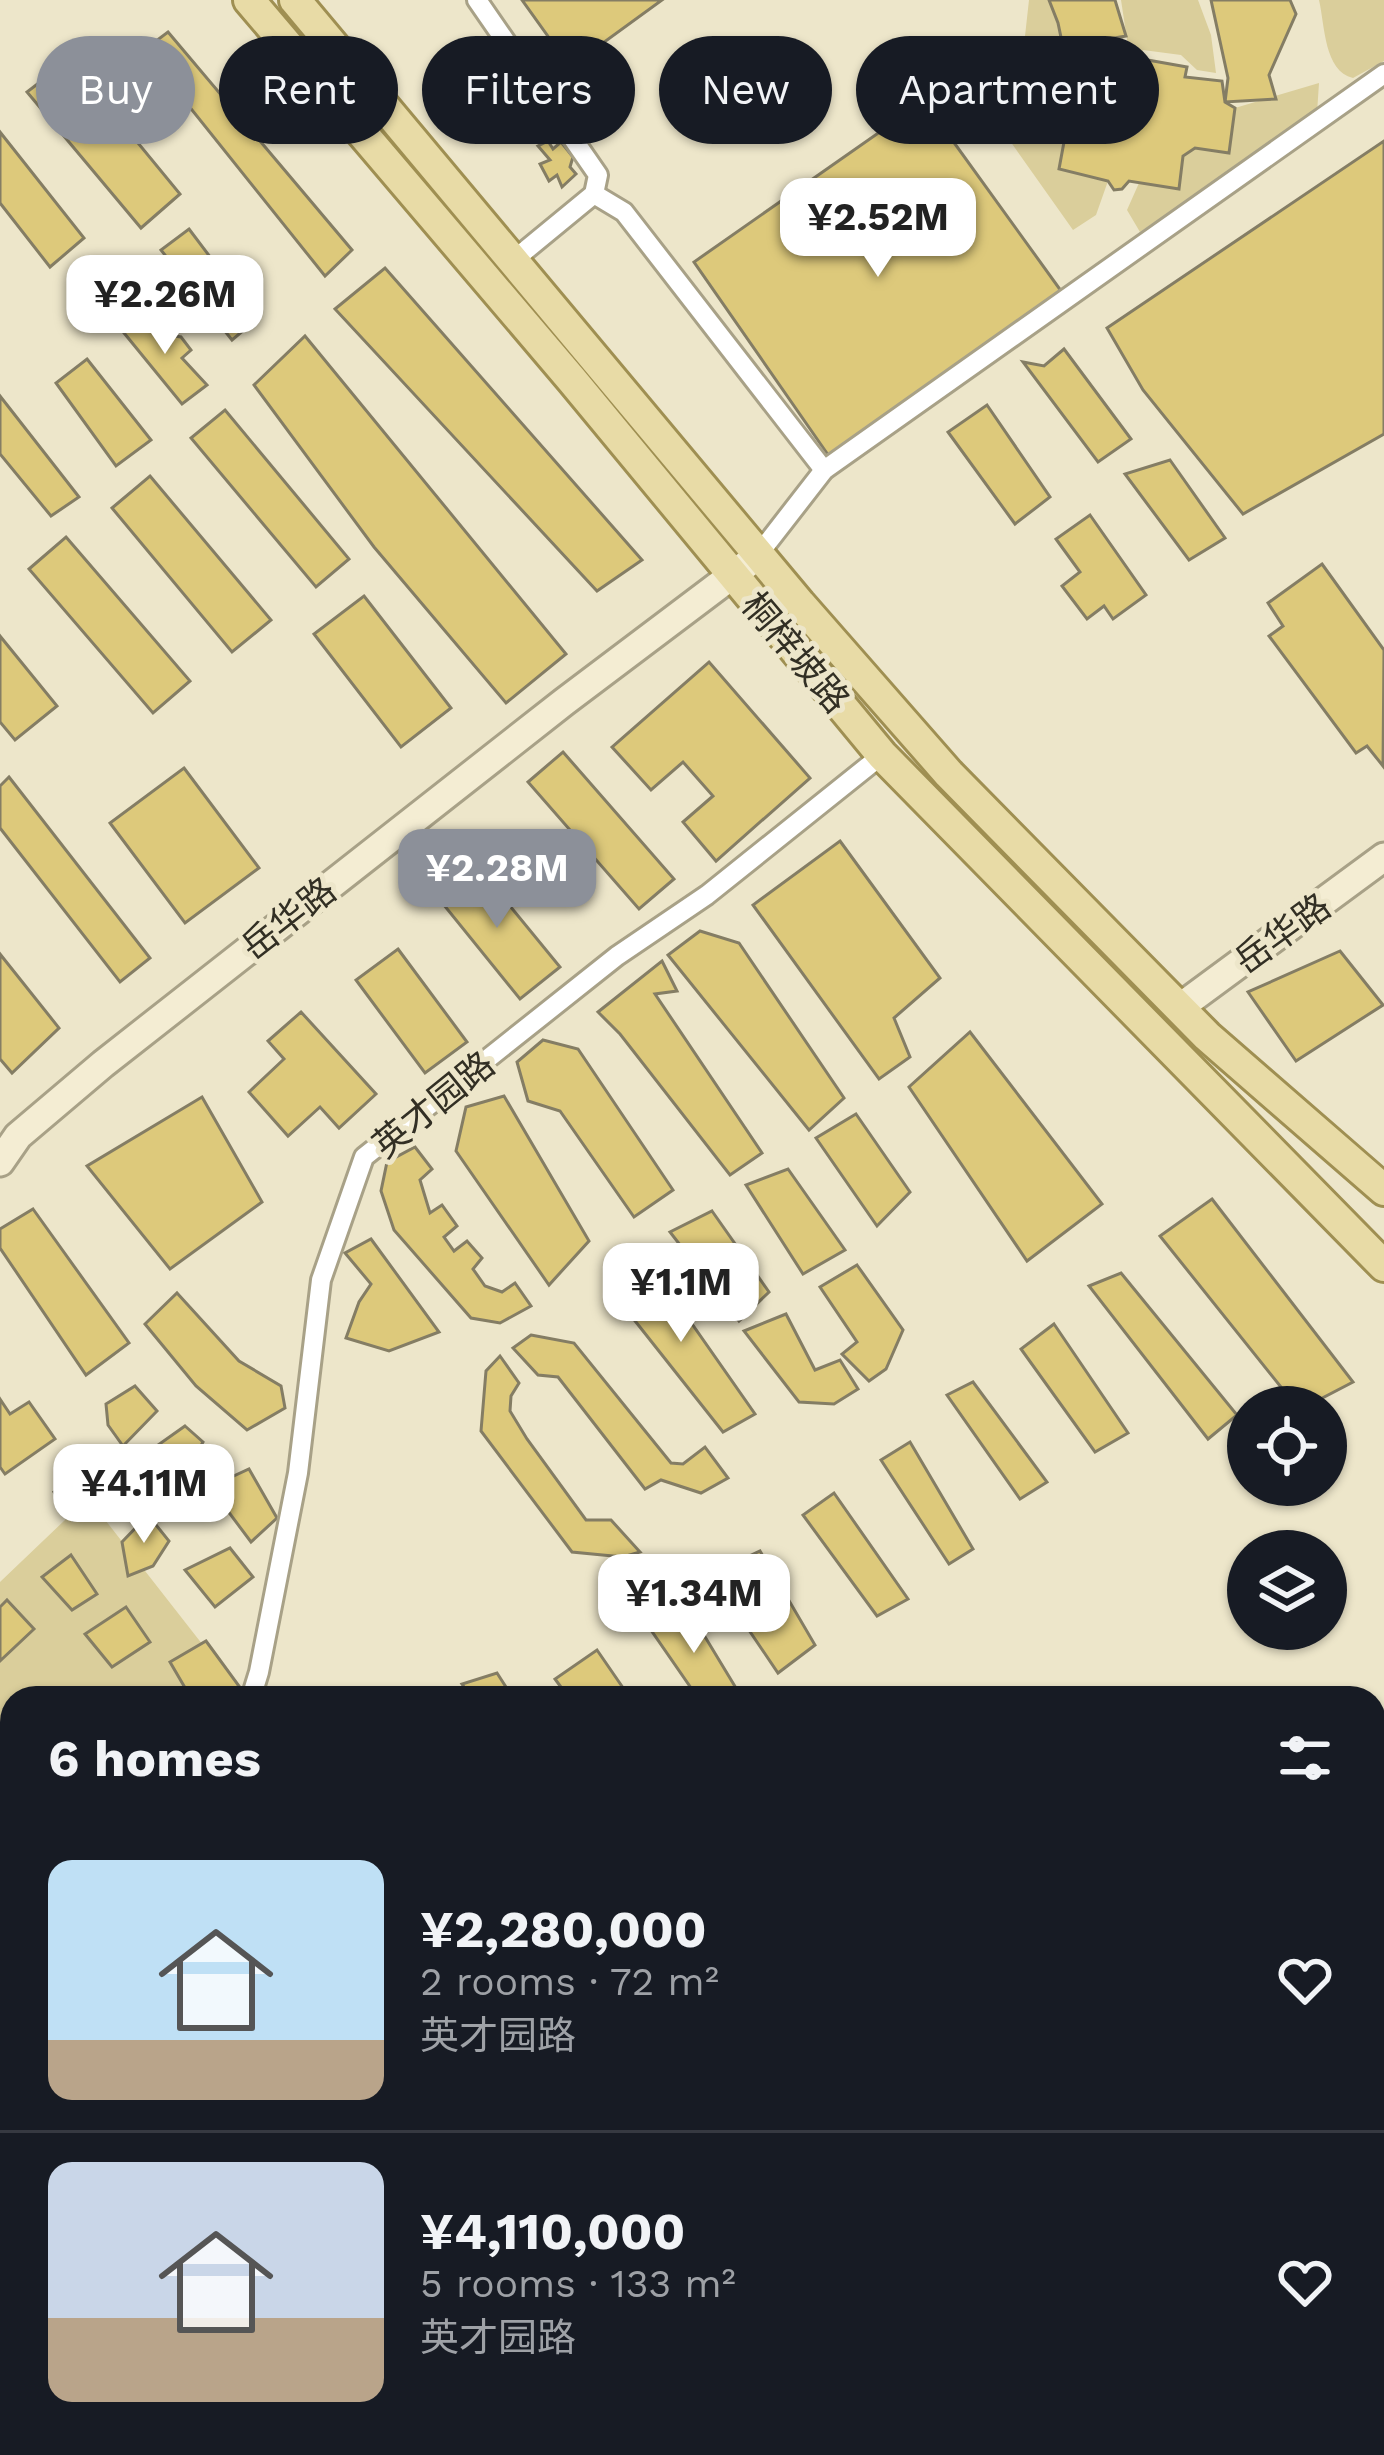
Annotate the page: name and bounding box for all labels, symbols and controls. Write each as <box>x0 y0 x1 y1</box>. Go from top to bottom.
chip: Buy <box>36 36 195 144</box>
chip: Rent <box>219 36 398 144</box>
chip: Filters <box>422 36 635 144</box>
chip: New <box>659 36 832 144</box>
chip: Apartment <box>856 36 1159 144</box>
pin: ¥2.52M <box>780 178 976 280</box>
text: ¥2.52M <box>807 194 949 239</box>
pin: ¥2.26M <box>67 255 263 357</box>
text: ¥2.26M <box>93 271 237 316</box>
street label: 桐梓坡路 <box>733 584 858 721</box>
pin: ¥2.28M <box>399 829 595 931</box>
text: ¥2.28M <box>425 845 569 890</box>
street label: 岳华路 <box>233 869 344 969</box>
street label: 岳华路 <box>1227 885 1339 983</box>
street label: 英才园路 <box>364 1043 503 1166</box>
pin: ¥1.1M <box>597 1243 765 1345</box>
text: ¥1.1M <box>630 1259 732 1304</box>
map controls <box>1227 1386 1347 1650</box>
button: locate <box>1227 1386 1347 1506</box>
pin: ¥4.11M <box>46 1444 242 1546</box>
text: ¥4.11M <box>80 1460 208 1505</box>
button: layers <box>1227 1530 1347 1650</box>
pin: ¥1.34M <box>596 1554 792 1656</box>
text: ¥1.34M <box>625 1570 763 1615</box>
icon: filters <box>1272 1725 1338 1791</box>
text: 6 homes <box>48 1729 261 1788</box>
text: ¥2,280,000 <box>420 1900 707 1959</box>
icon: home <box>144 1908 288 2052</box>
icon: heart <box>1272 1947 1338 2013</box>
text: 2 rooms · 72 m² <box>420 1959 719 2004</box>
text: 英才园路 <box>420 2013 576 2058</box>
text: ¥4,110,000 <box>420 2202 685 2261</box>
icon: home <box>144 2210 288 2354</box>
icon: heart <box>1272 2249 1338 2315</box>
text: 5 rooms · 133 m² <box>420 2261 736 2306</box>
text: 英才园路 <box>420 2315 576 2360</box>

